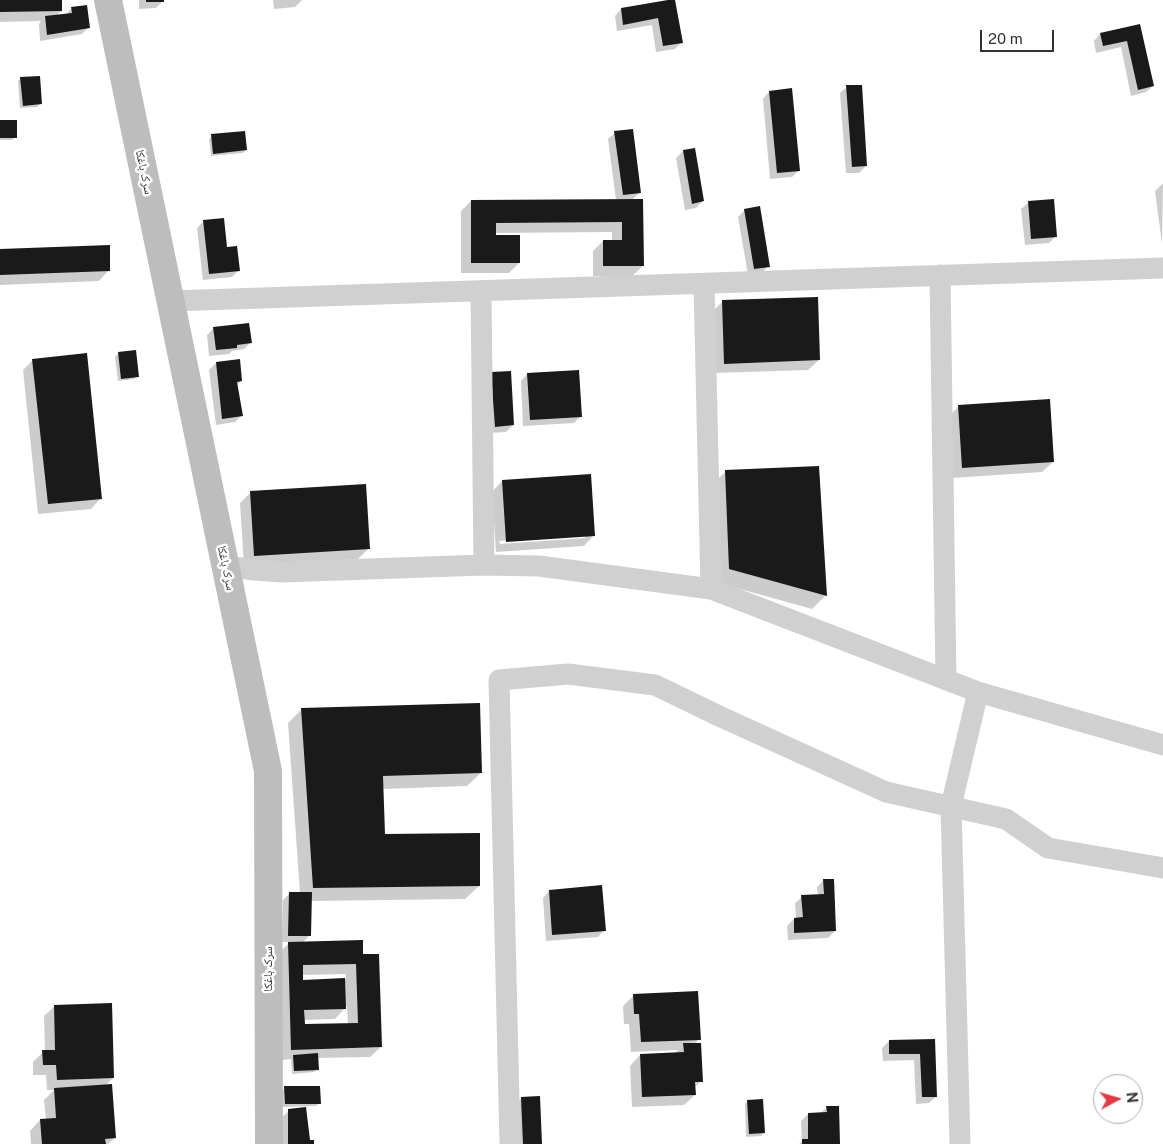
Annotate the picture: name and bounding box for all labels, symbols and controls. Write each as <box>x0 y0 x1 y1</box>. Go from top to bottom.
scale bar <box>983 20 1057 52</box>
text: 20 m <box>988 30 1023 47</box>
street label: سرک باغکا <box>132 148 156 196</box>
street label: سرک باغکا <box>214 544 238 592</box>
street label: سرک باغکا <box>261 946 275 992</box>
north arrow <box>1093 1074 1143 1124</box>
text: N <box>1123 1091 1140 1104</box>

